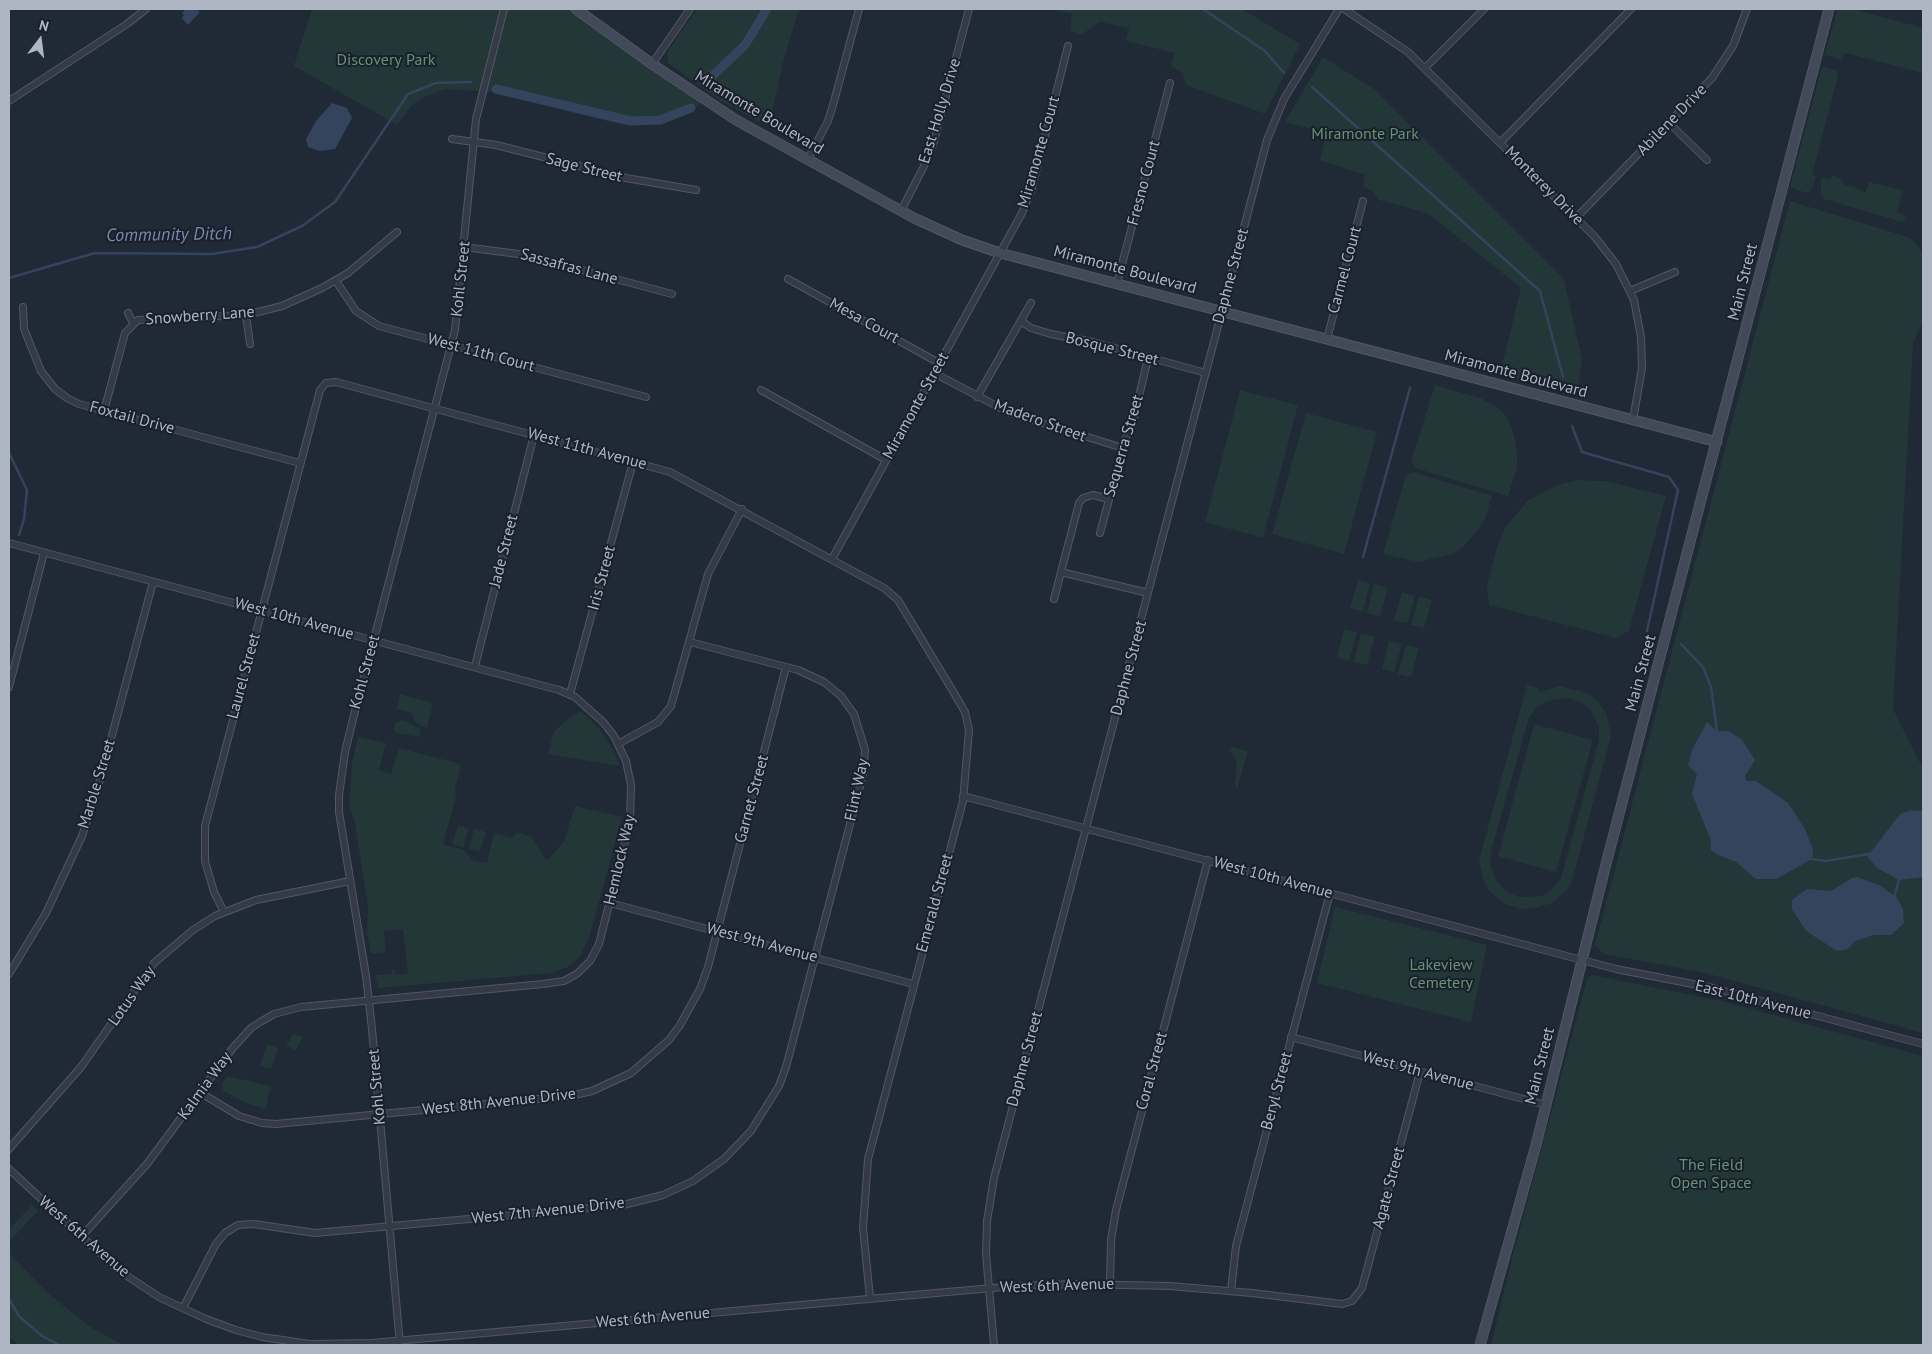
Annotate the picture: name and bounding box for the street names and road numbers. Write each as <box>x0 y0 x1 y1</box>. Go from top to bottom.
street label: East Holly Drive <box>915 56 965 166</box>
street label: Miramonte Boulevard <box>691 67 827 159</box>
street label: Abilene Drive <box>1633 80 1711 160</box>
street label: Miramonte Court <box>1014 94 1064 210</box>
street label: Fresno Court <box>1123 138 1165 228</box>
street label: Monterey Drive <box>1500 142 1588 230</box>
street label: Sage Street <box>544 149 624 187</box>
street label: Carmel Court <box>1324 224 1366 316</box>
street label: Daphne Street <box>1209 226 1253 326</box>
street label: Kohl Street <box>447 240 475 318</box>
street label: Main Street <box>1724 241 1762 323</box>
street label: Miramonte Boulevard <box>1052 242 1198 298</box>
street label: Sassafras Lane <box>518 245 620 289</box>
street label: Mesa Court <box>826 294 902 348</box>
street label: Snowberry Lane <box>145 303 255 329</box>
street label: Bosque Street <box>1064 328 1160 370</box>
street label: West 11th Court <box>425 329 537 377</box>
street label: Miramonte Boulevard <box>1443 346 1589 402</box>
street label: Miramonte Street <box>879 349 953 463</box>
street label: Sequerra Street <box>1100 393 1148 499</box>
street label: Madero Street <box>991 395 1089 447</box>
street label: Foxtail Drive <box>87 397 177 439</box>
street label: West 11th Avenue <box>525 424 649 474</box>
street label: Jade Street <box>486 513 522 589</box>
street label: Iris Street <box>584 544 620 612</box>
street label: West 10th Avenue <box>232 594 356 644</box>
street label: Daphne Street <box>1107 618 1151 718</box>
street label: Laurel Street <box>223 631 265 721</box>
street label: Main Street <box>1622 632 1660 714</box>
street label: Kohl Street <box>346 633 384 711</box>
street label: Marble Street <box>74 737 120 831</box>
street label: Garnet Street <box>731 753 773 845</box>
street label: Flint Way <box>841 757 873 823</box>
street label: Hemlock Way <box>600 813 640 907</box>
street label: Emerald Street <box>913 852 957 954</box>
street label: West 10th Avenue <box>1211 853 1335 903</box>
street label: West 9th Avenue <box>704 919 820 967</box>
street label: Lotus Way <box>104 962 160 1030</box>
street label: East 10th Avenue <box>1693 976 1813 1024</box>
street label: Daphne Street <box>1003 1009 1047 1109</box>
street label: Main Street <box>1521 1025 1559 1107</box>
street label: Coral Street <box>1132 1030 1172 1112</box>
street label: West 9th Avenue <box>1360 1047 1476 1095</box>
street label: Kalmia Way <box>174 1048 236 1124</box>
street label: Kohl Street <box>364 1048 390 1126</box>
street label: Beryl Street <box>1257 1050 1297 1132</box>
street label: West 8th Avenue Drive <box>421 1084 577 1120</box>
street label: Agate Street <box>1369 1145 1409 1231</box>
street label: West 6th Avenue <box>35 1192 133 1282</box>
street label: West 7th Avenue Drive <box>470 1193 626 1229</box>
street label: West 6th Avenue <box>1000 1274 1114 1298</box>
street label: West 6th Avenue <box>595 1303 711 1333</box>

